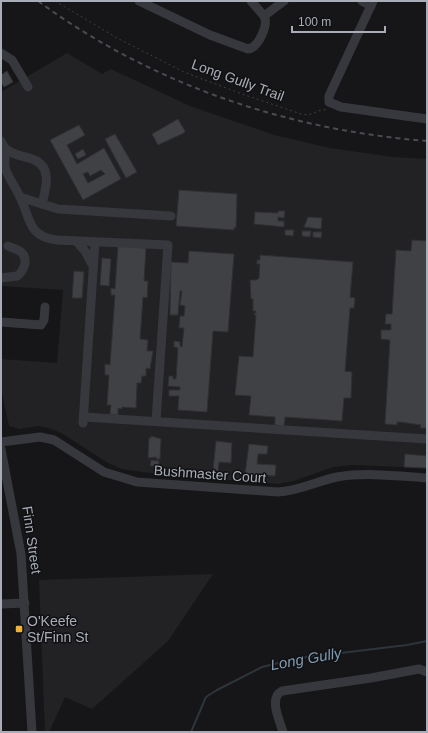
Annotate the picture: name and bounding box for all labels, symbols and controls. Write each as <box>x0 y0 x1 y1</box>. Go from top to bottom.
scale bar <box>292 8 385 34</box>
text: 100 m <box>298 15 331 29</box>
street label: Long Gully Trail <box>190 56 286 104</box>
street label: Bushmaster Court <box>153 462 267 486</box>
street label: Finn Street <box>19 505 45 575</box>
place label: O'Keefe St/Finn St <box>27 613 89 645</box>
marker: O'Keefe St/Finn St <box>14 624 24 634</box>
water label: Long Gully <box>269 644 344 673</box>

